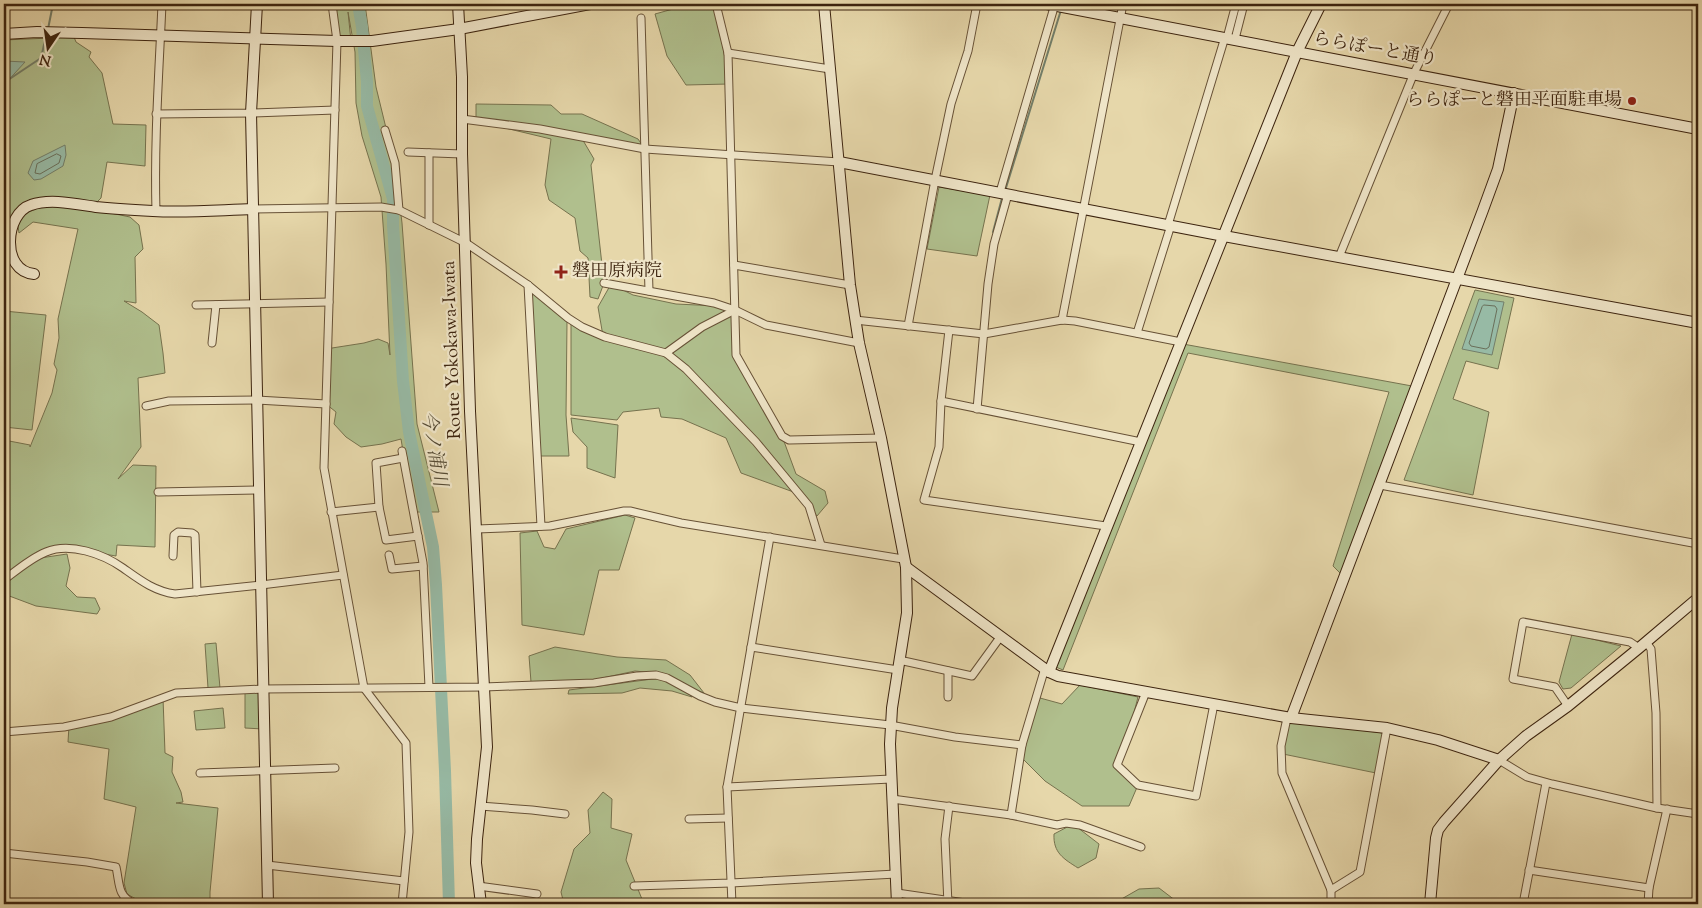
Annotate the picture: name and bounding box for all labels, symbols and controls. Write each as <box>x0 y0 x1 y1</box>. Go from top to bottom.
north arrow <box>22 22 72 72</box>
street label: ららぽーと通り <box>1311 26 1439 74</box>
text: N <box>38 48 53 70</box>
place label: ららぽーと磐田平面駐車場 <box>1406 88 1622 114</box>
marker: ららぽーと磐田平面駐車場 <box>1626 95 1638 107</box>
place label: 磐田原病院 <box>572 259 662 285</box>
street label: Route Yokokawa-Iwata <box>437 260 469 440</box>
marker: 磐田原病院 <box>554 265 568 279</box>
water label: 今ノ浦川 <box>413 409 453 491</box>

